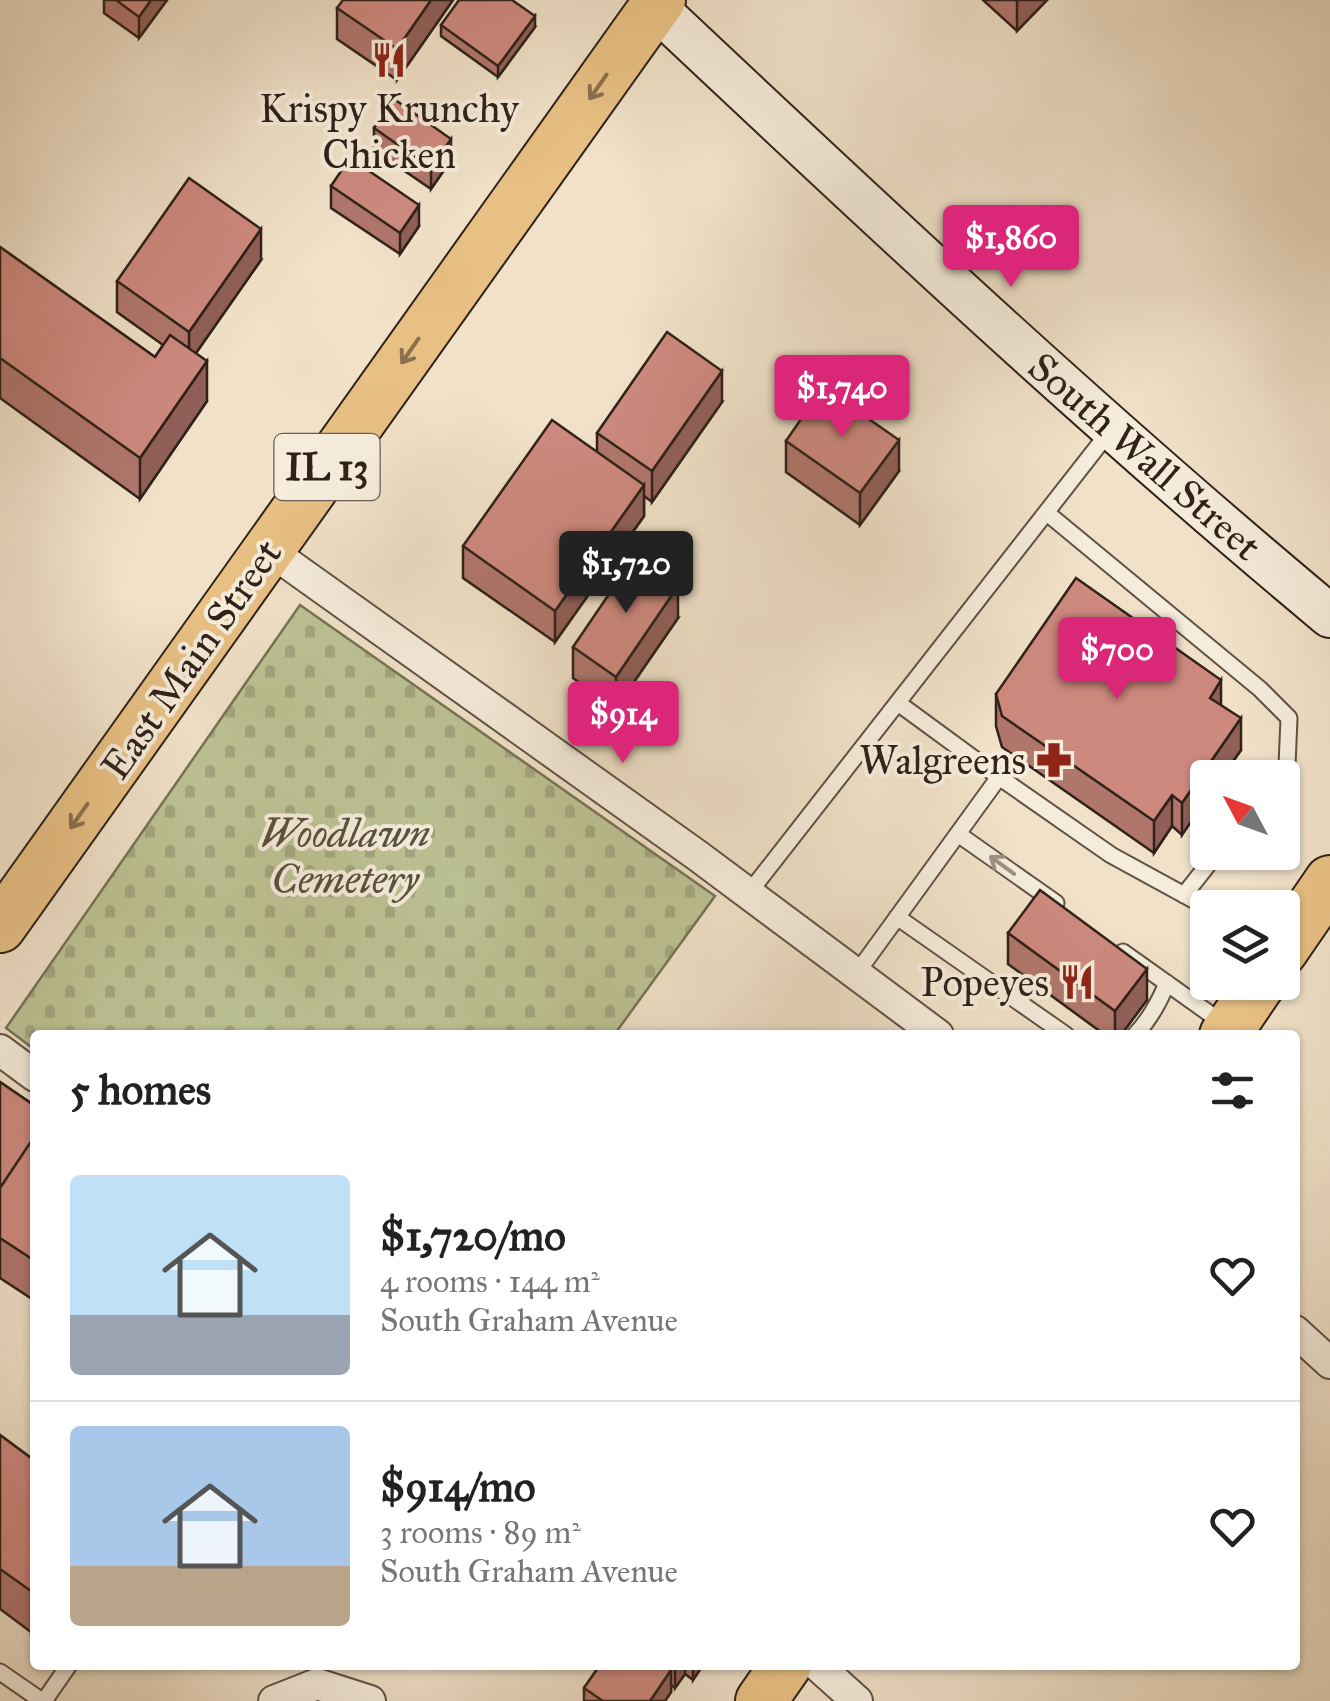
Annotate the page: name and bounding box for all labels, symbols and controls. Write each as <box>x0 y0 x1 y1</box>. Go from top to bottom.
restaurant icon: Krispy Krunchy Chicken <box>370 41 408 79</box>
one-way arrow <box>588 73 609 100</box>
place label: Krispy Krunchy Chicken <box>259 84 520 179</box>
pin: $1,860 <box>930 205 1092 290</box>
text: $1,860 <box>965 218 1057 257</box>
one-way arrow <box>400 337 421 365</box>
street label: South Wall Street <box>1018 342 1271 571</box>
pin: $1,740 <box>761 355 923 440</box>
text: $1,740 <box>796 368 888 407</box>
road number: IL 13 <box>274 434 380 500</box>
street label: East Main Street <box>91 530 292 789</box>
pin: $1,720 <box>545 531 707 616</box>
text: $1,720 <box>581 544 671 583</box>
pin: $700 <box>1058 617 1176 702</box>
text: $700 <box>1080 630 1154 669</box>
pin: $914 <box>564 681 682 766</box>
text: $914 <box>590 694 656 733</box>
place label: Walgreens <box>859 736 1026 785</box>
pharmacy icon: Walgreens <box>1035 741 1073 779</box>
north arrow <box>1190 760 1300 870</box>
map controls <box>1190 760 1300 1000</box>
one-way arrow <box>69 802 90 829</box>
park label: Woodlawn Cemetery <box>260 809 430 904</box>
one-way arrow <box>989 855 1016 876</box>
button: layers <box>1190 890 1300 1000</box>
place label: Popeyes <box>921 958 1049 1007</box>
restaurant icon: Popeyes <box>1058 963 1096 1001</box>
icon: filters <box>1205 1063 1260 1118</box>
text: 5 homes <box>70 1064 211 1116</box>
text: $1,720/mo <box>380 1210 566 1262</box>
icon: home <box>150 1215 270 1335</box>
icon: heart <box>1205 1248 1260 1303</box>
text: 4 rooms · 144 m² <box>380 1262 600 1301</box>
text: South Graham Avenue <box>380 1301 678 1340</box>
text: $914/mo <box>380 1461 535 1513</box>
icon: home <box>150 1466 270 1586</box>
icon: heart <box>1205 1499 1260 1554</box>
text: 3 rooms · 89 m² <box>380 1513 581 1552</box>
text: South Graham Avenue <box>380 1552 678 1591</box>

